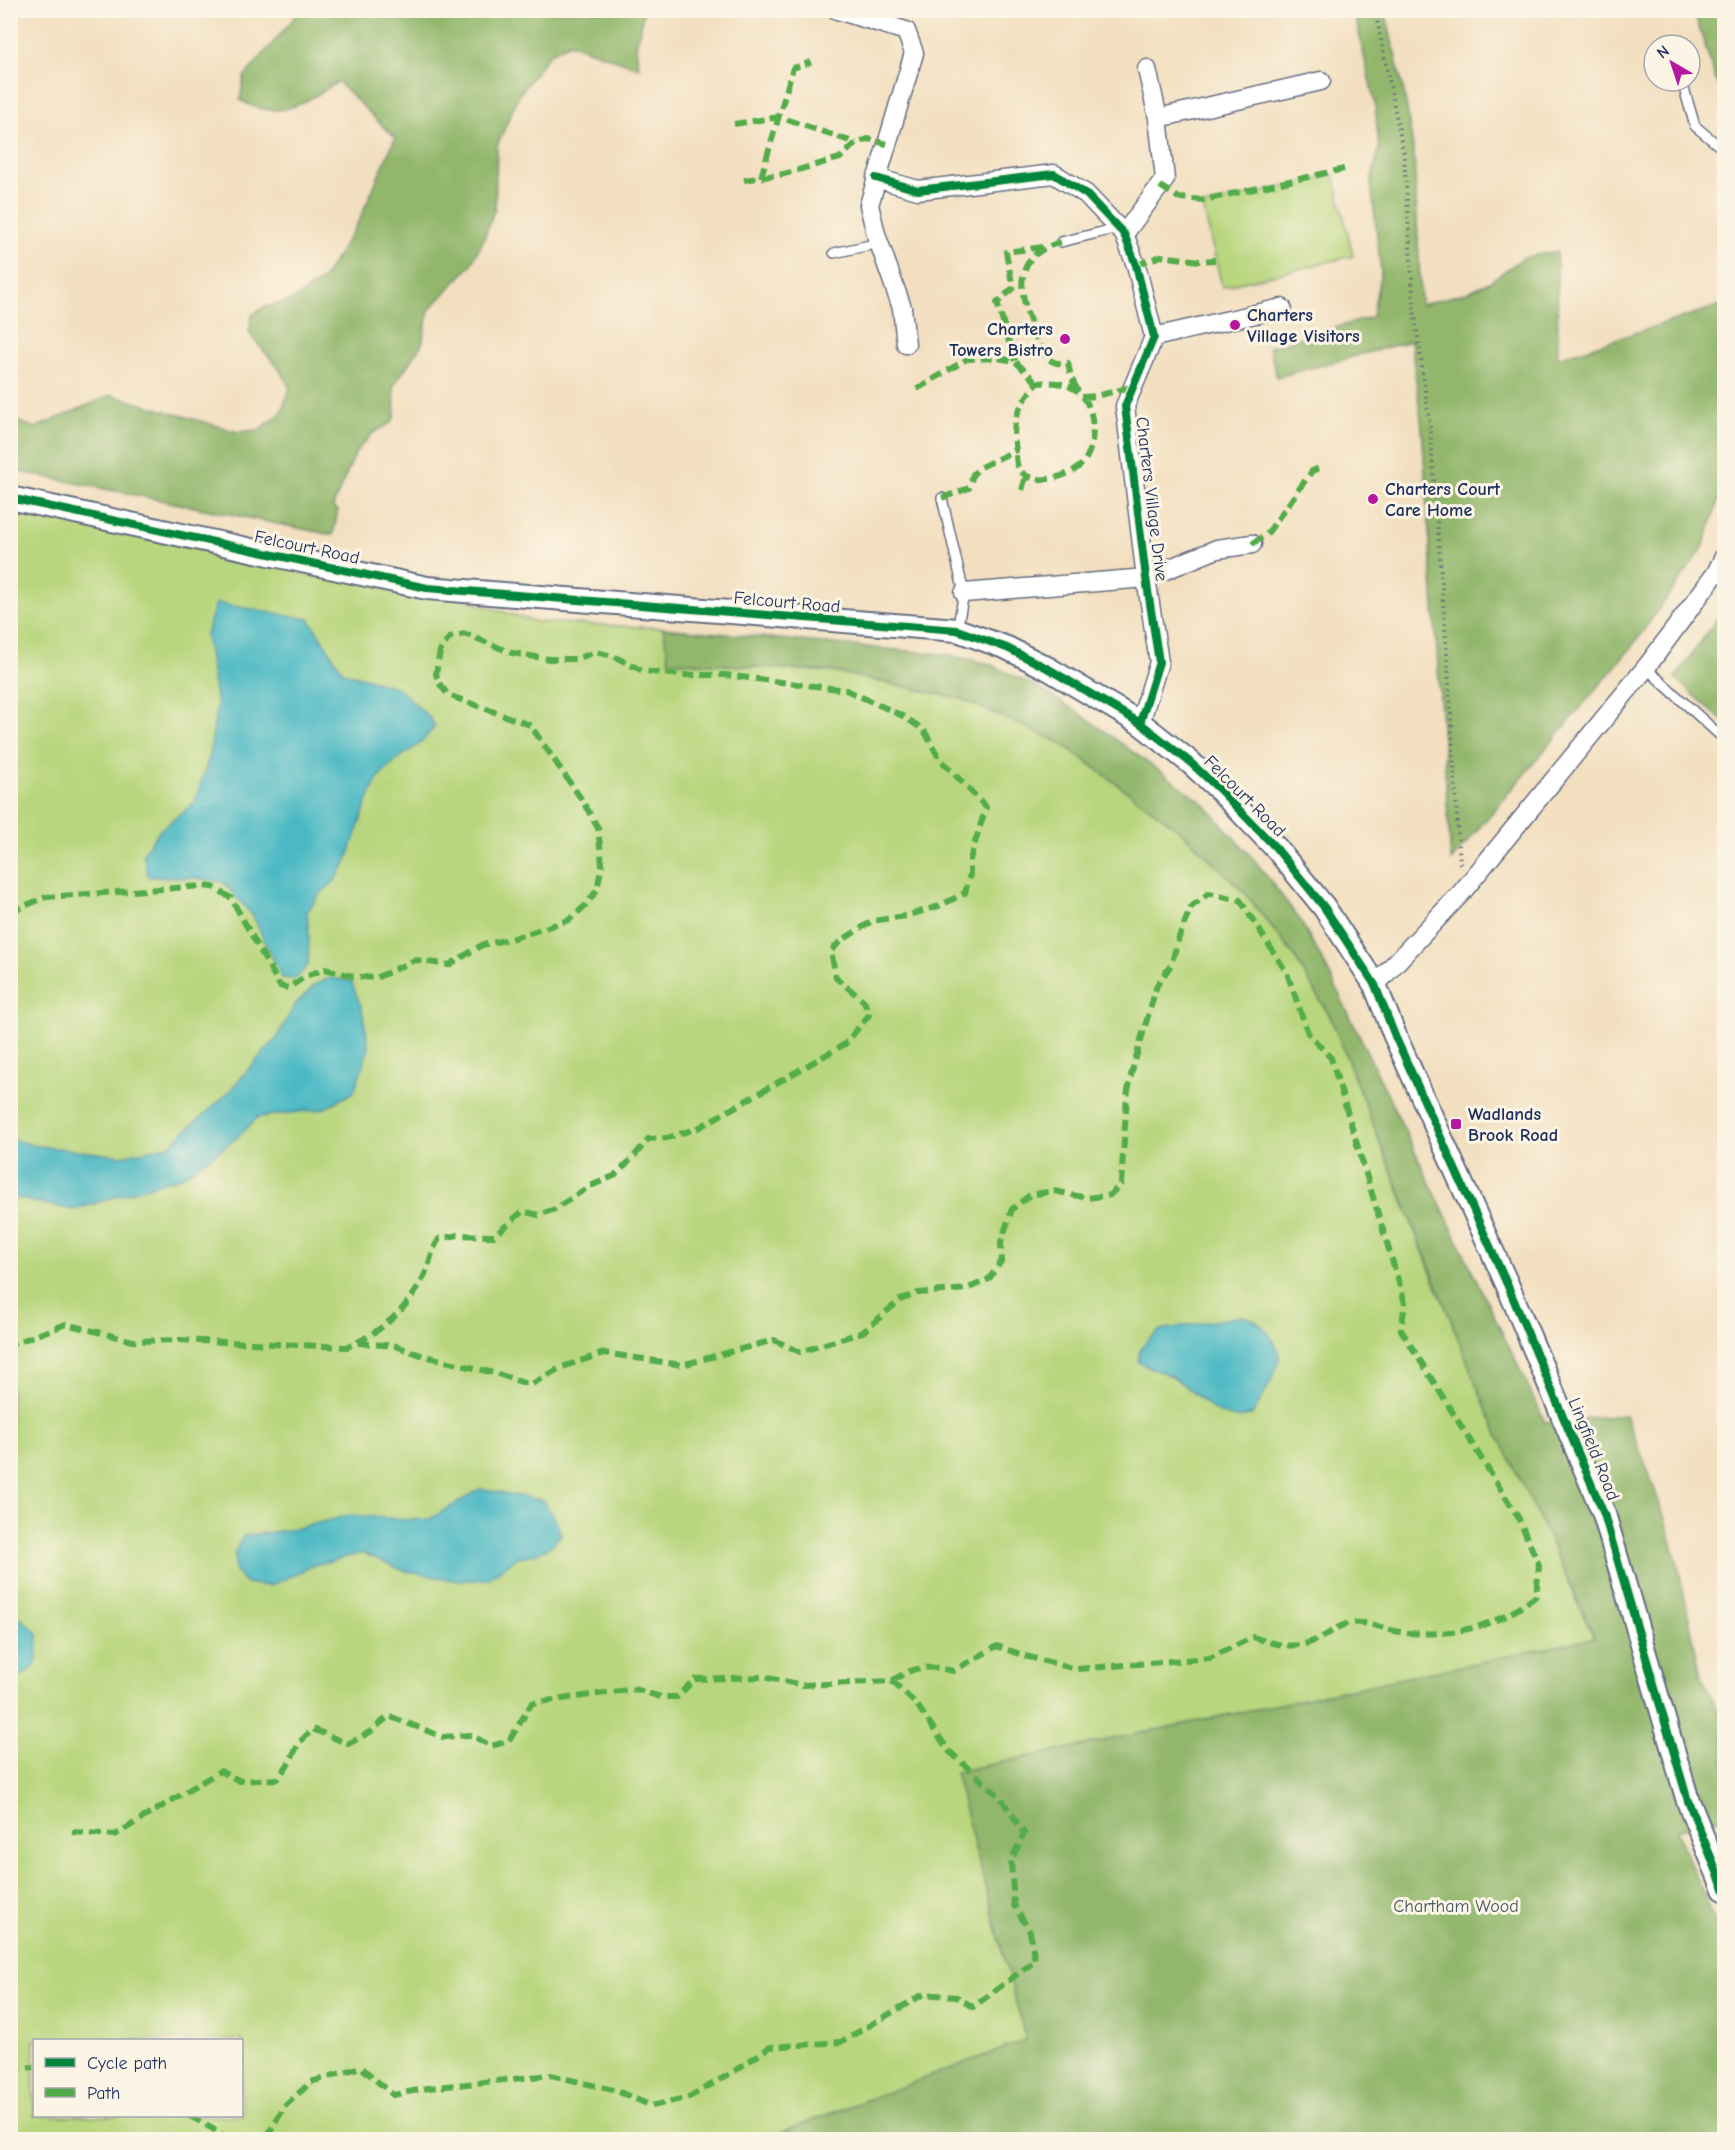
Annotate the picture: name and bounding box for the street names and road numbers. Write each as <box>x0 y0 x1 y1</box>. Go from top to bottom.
street label: Charters Village Drive <box>1131 416 1172 583</box>
street label: Felcourt Road <box>252 526 361 569</box>
street label: Felcourt Road <box>733 587 841 618</box>
street label: Felcourt Road <box>1199 751 1290 842</box>
street label: Lingfield Road <box>1563 1395 1624 1504</box>

